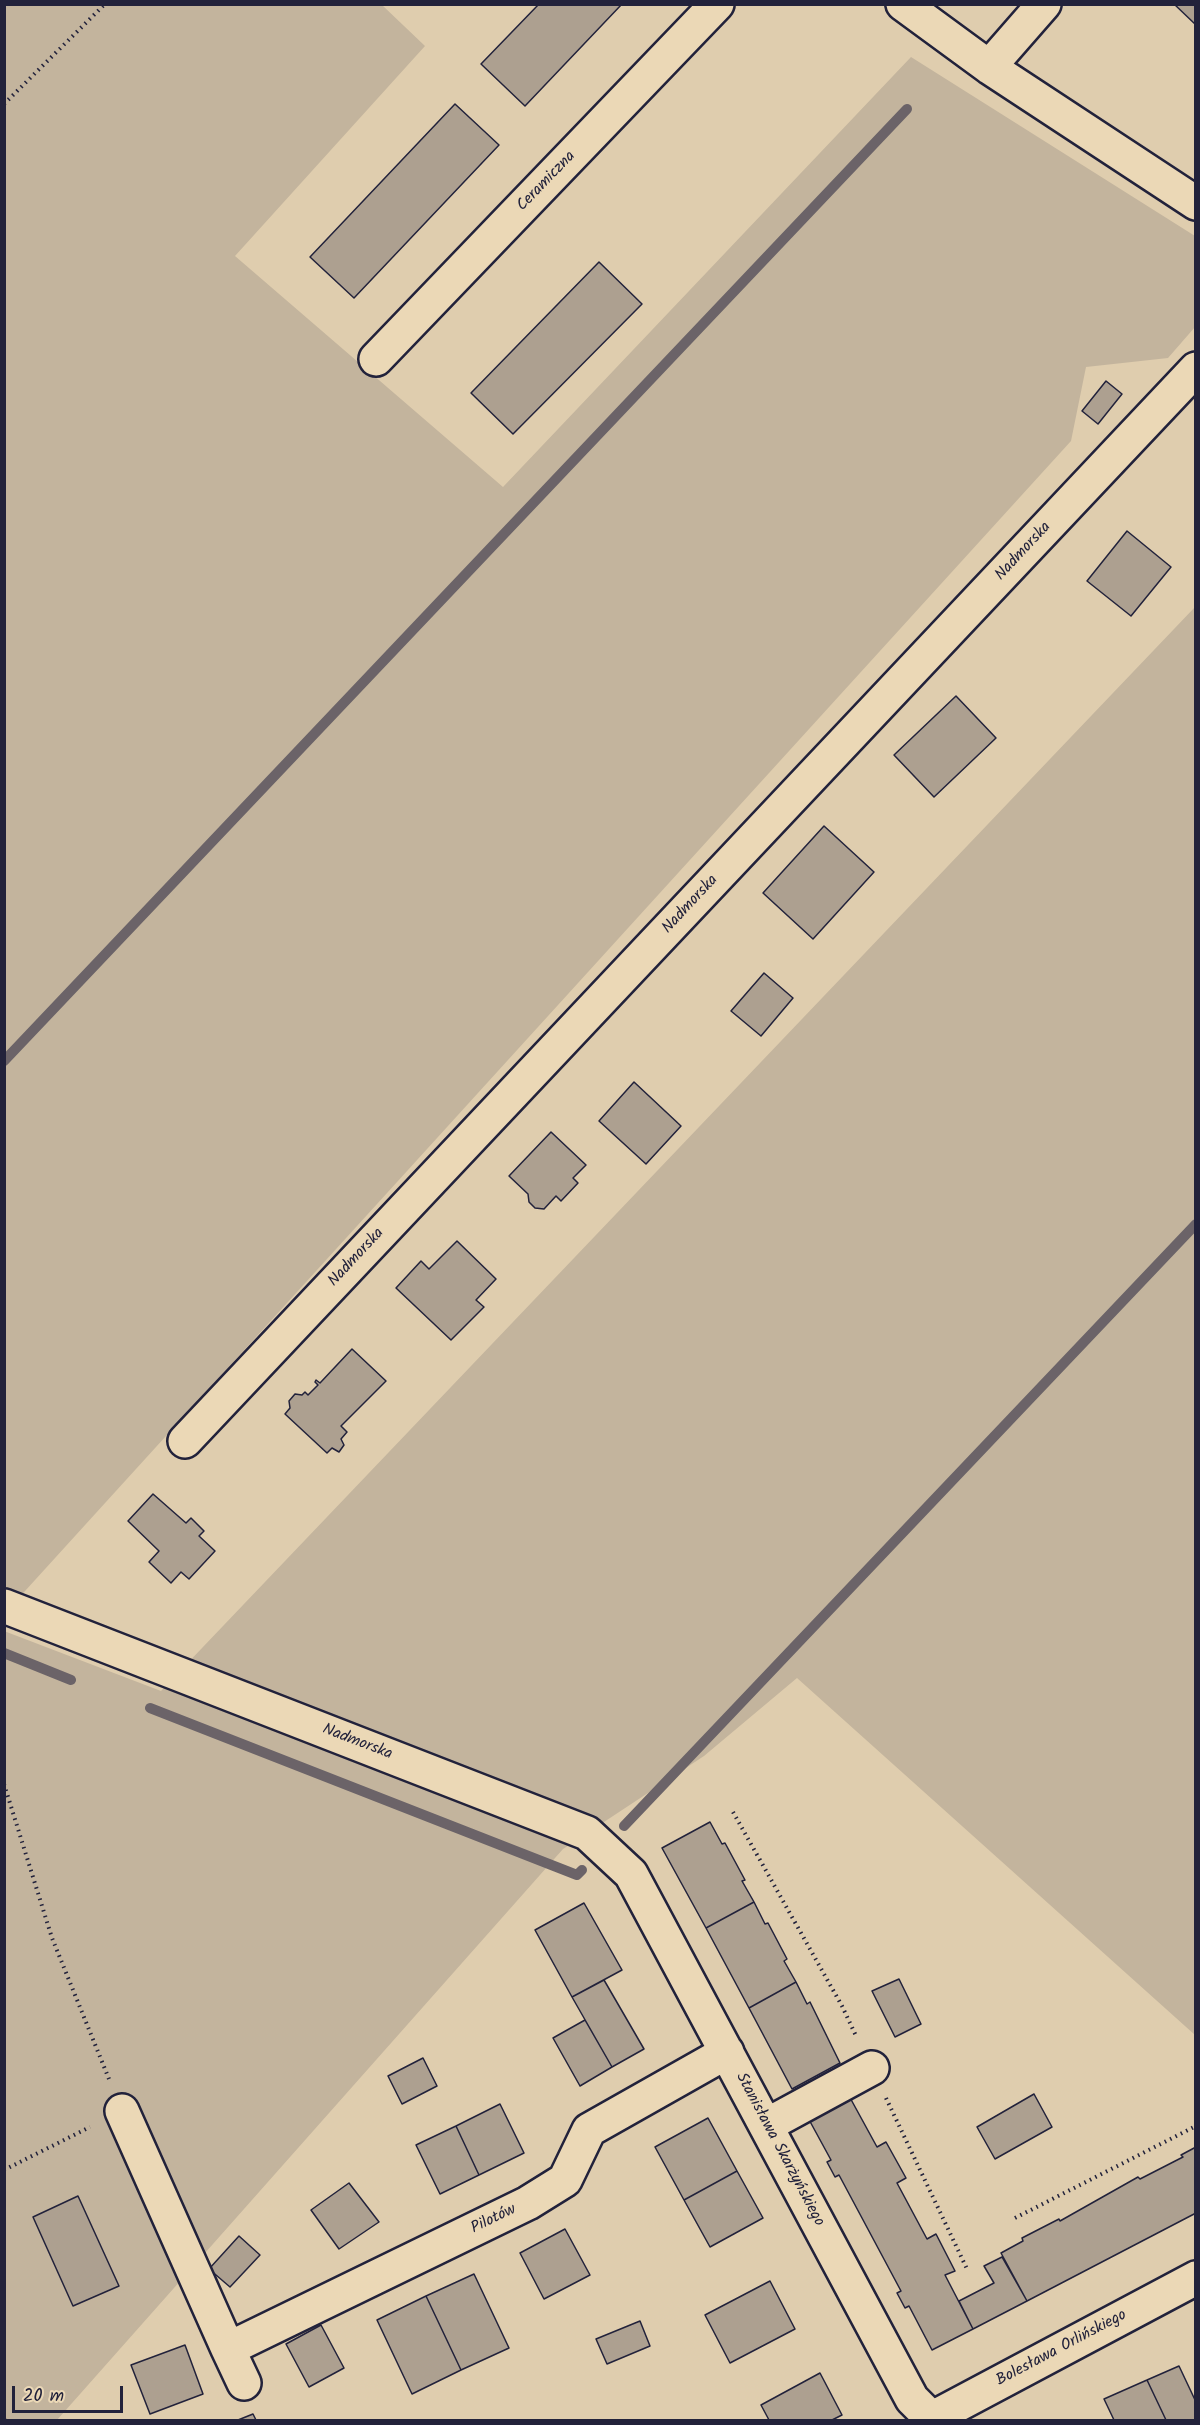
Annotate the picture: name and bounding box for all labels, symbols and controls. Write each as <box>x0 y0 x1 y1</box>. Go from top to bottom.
street label: Ceramiczna <box>514 148 580 216</box>
street label: Nadmorska <box>992 519 1056 585</box>
street label: Nadmorska <box>659 872 723 938</box>
street label: Nadmorska <box>325 1225 389 1291</box>
street label: Nadmorska <box>319 1721 395 1765</box>
street label: Stanisława Skarżyńskiego <box>730 2070 828 2230</box>
street label: Pilotów <box>468 2201 520 2239</box>
street label: Bolesława Orlińskiego <box>994 2307 1130 2391</box>
scale bar <box>15 2374 126 2412</box>
text: 20 m <box>23 2382 64 2411</box>

